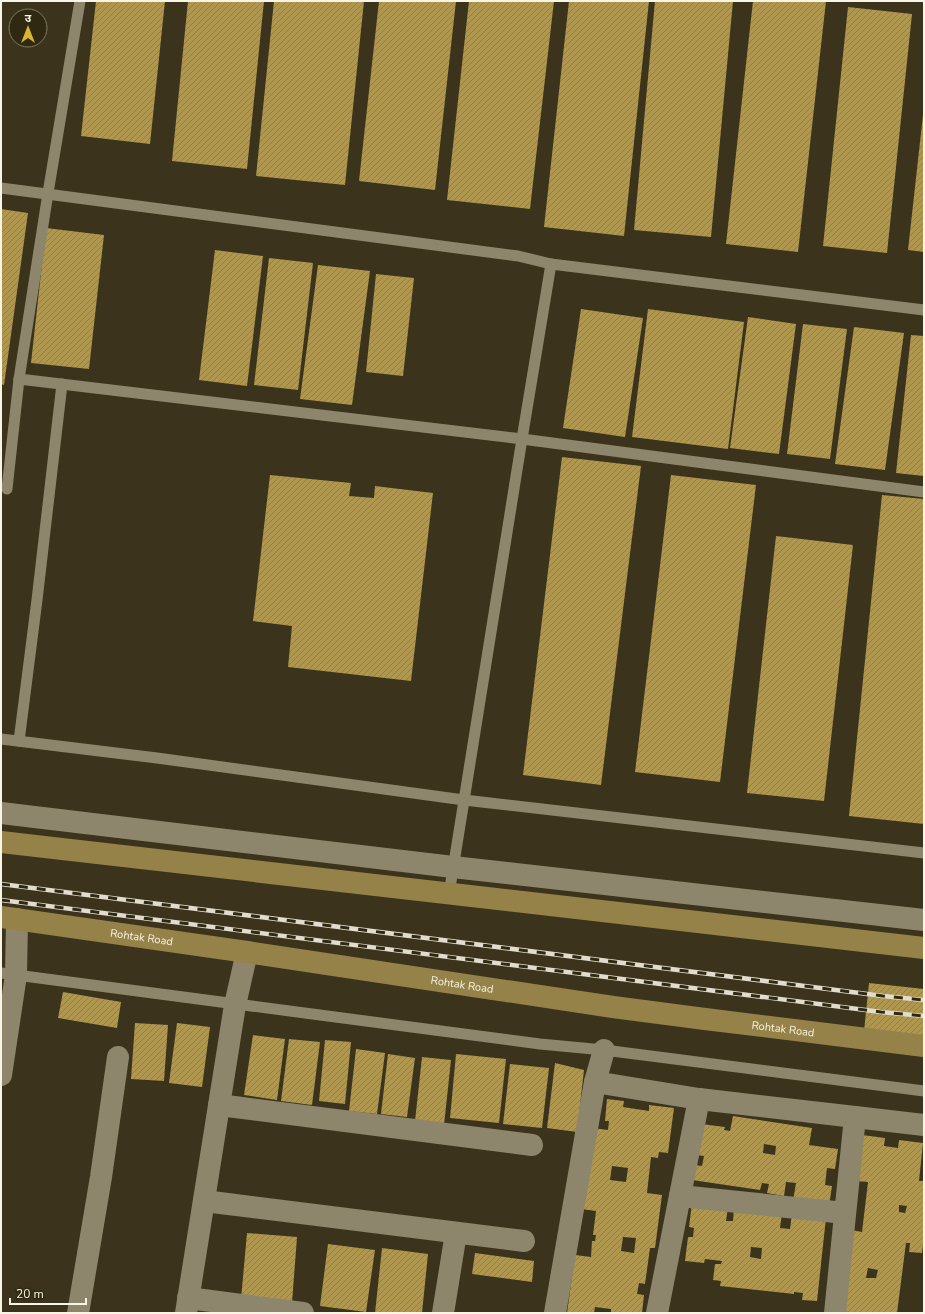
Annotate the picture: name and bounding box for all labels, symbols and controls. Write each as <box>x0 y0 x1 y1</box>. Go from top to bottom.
north arrow <box>8 8 48 48</box>
text: उ <box>25 11 32 26</box>
street label: Rohtak Road <box>109 926 174 949</box>
street label: Rohtak Road <box>430 973 494 997</box>
street label: Rohtak Road <box>751 1018 815 1040</box>
scale bar <box>10 1280 86 1306</box>
text: 20 m <box>16 1286 44 1302</box>

